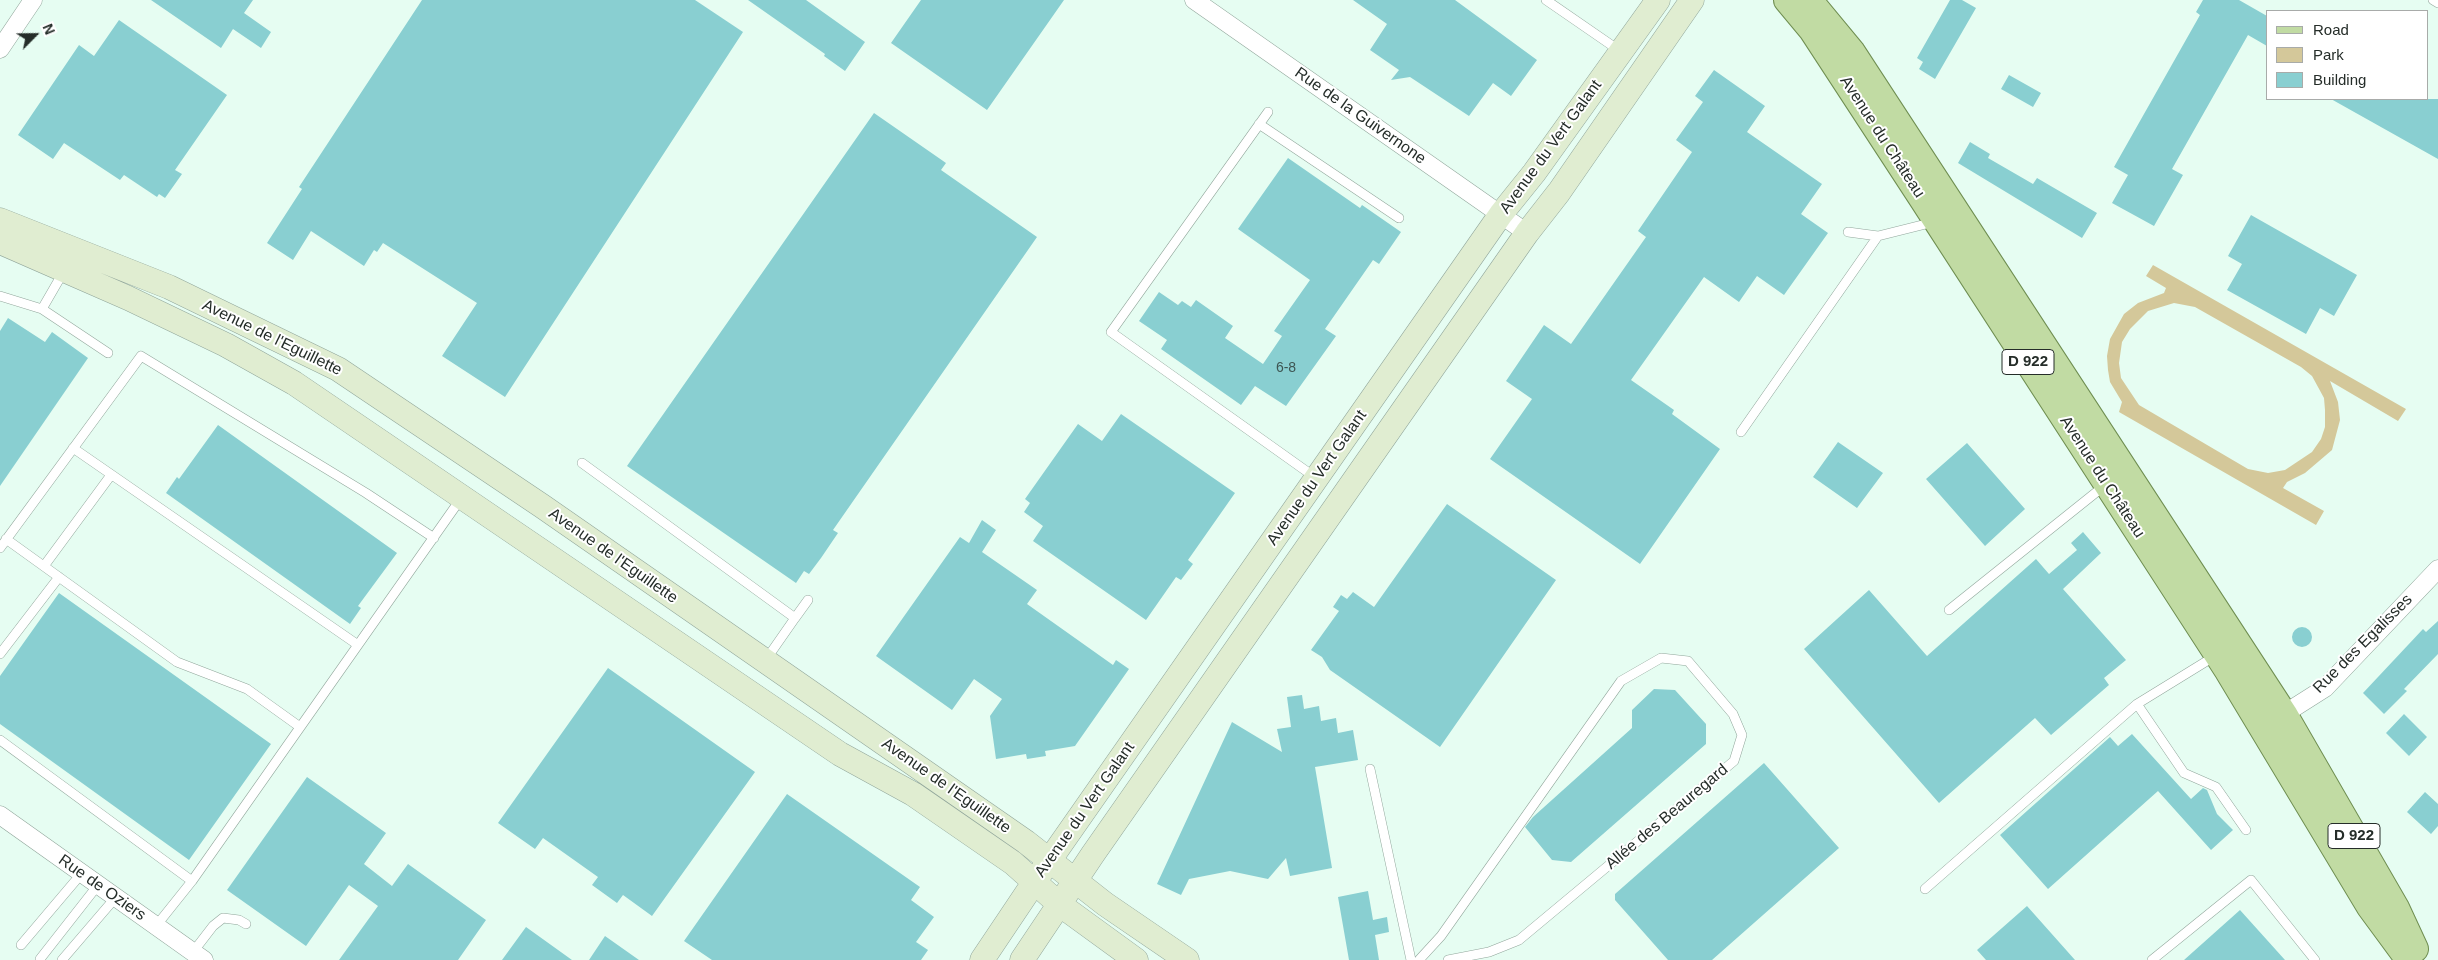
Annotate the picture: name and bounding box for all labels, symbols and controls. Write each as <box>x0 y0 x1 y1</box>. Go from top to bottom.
north arrow <box>10 10 60 60</box>
legend <box>2266 10 2428 100</box>
text: N <box>39 21 58 37</box>
text: Road <box>2313 21 2349 38</box>
text: Park <box>2313 46 2344 63</box>
street label: Rue de la Guivernone <box>1291 63 1429 169</box>
text: Building <box>2313 71 2366 88</box>
street label: Avenue du Château <box>1836 73 1928 201</box>
street label: Avenue du Vert Galant <box>1496 76 1606 218</box>
street label: Avenue de l'Eguillette <box>199 296 345 380</box>
road number: D 922 <box>2002 350 2054 374</box>
house number: 6-8 <box>1276 360 1296 376</box>
street label: Avenue du Vert Galant <box>1263 407 1371 549</box>
street label: Avenue du Château <box>2056 413 2148 541</box>
street label: Avenue de l'Eguillette <box>545 504 681 608</box>
street label: Rue des Egalisses <box>2309 590 2417 698</box>
street label: Avenue de l'Eguillette <box>878 734 1014 838</box>
street label: Avenue du Vert Galant <box>1031 739 1139 881</box>
street label: Allée des Beauregard <box>1602 760 1732 874</box>
road number: D 922 <box>2328 824 2380 848</box>
street label: Rue de Oziers <box>55 851 149 925</box>

